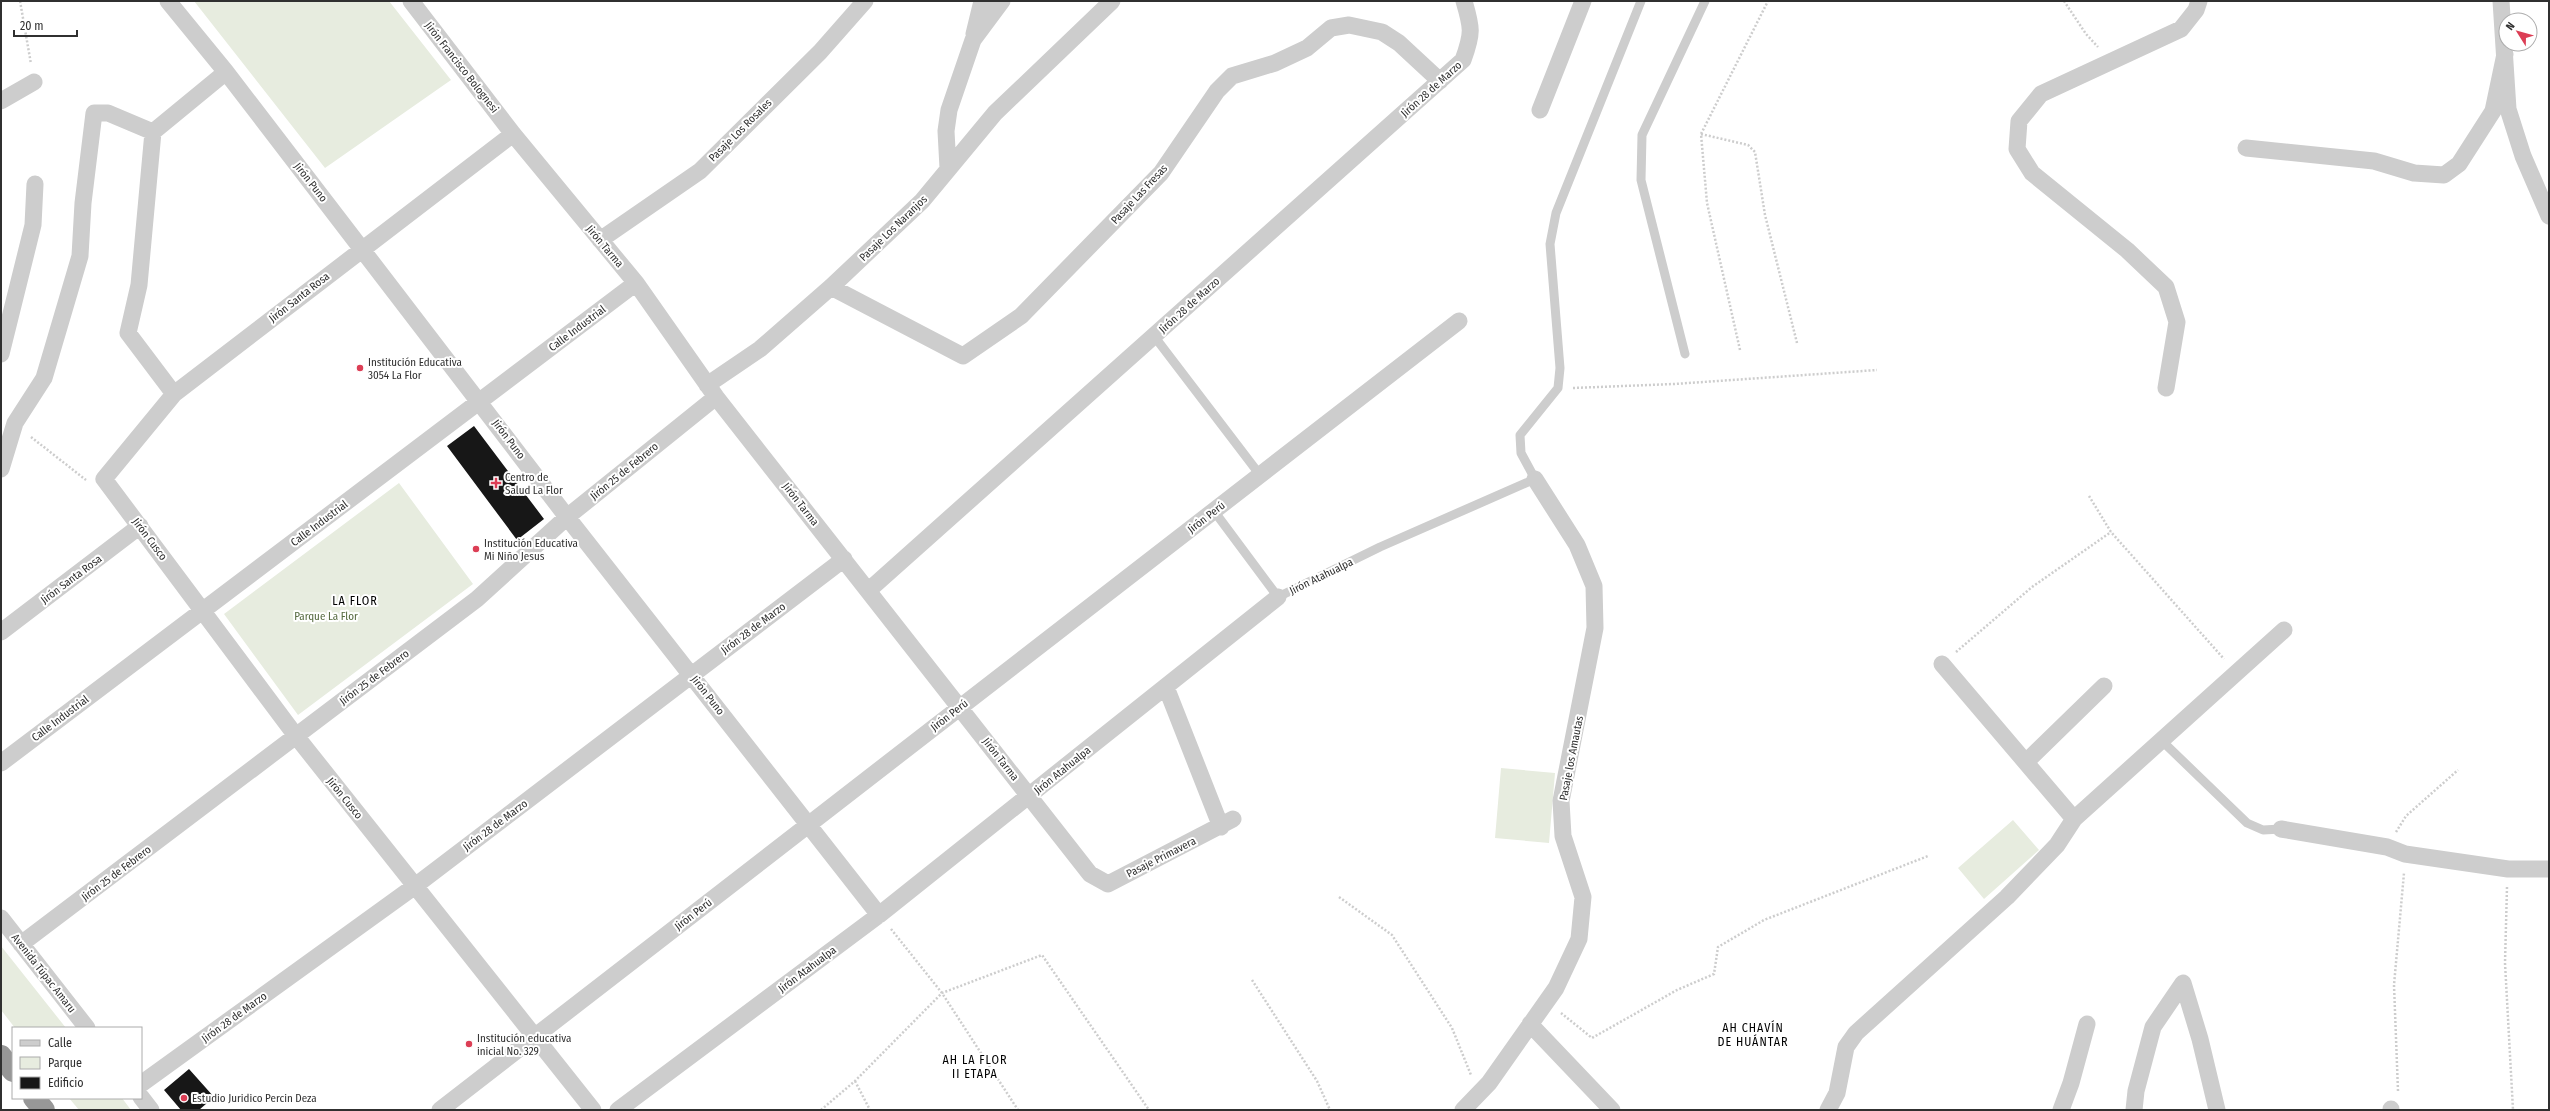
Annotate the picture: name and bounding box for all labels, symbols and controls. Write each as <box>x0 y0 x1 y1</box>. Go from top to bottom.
scale bar <box>14 12 77 38</box>
north arrow <box>2498 12 2538 52</box>
text: 20 m <box>20 19 44 33</box>
street label: Jirón Francisco Bolognesi <box>422 19 501 116</box>
text: N <box>2503 20 2518 33</box>
street label: Jirón 28 de Marzo <box>1398 59 1465 120</box>
street label: Pasaje Los Rosales <box>706 96 775 164</box>
street label: Jirón Puno <box>291 160 330 205</box>
street label: Pasaje Las Fresas <box>1108 162 1170 227</box>
street label: Pasaje Los Naranjos <box>857 193 930 264</box>
street label: Jirón Tarma <box>583 223 626 270</box>
street label: Jirón Santa Rosa <box>266 270 332 325</box>
street label: Jirón 28 de Marzo <box>1156 275 1223 336</box>
street label: Calle Industrial <box>546 303 608 354</box>
place label: Institución Educativa 3054 La Flor <box>368 356 462 382</box>
marker: Institución Educativa 3054 La Flor <box>355 363 365 373</box>
street label: Jirón Puno <box>489 417 528 462</box>
street label: Jirón 25 de Febrero <box>588 440 661 503</box>
place label: Centro de Salud La Flor <box>505 471 563 497</box>
marker: Centro de Salud La Flor <box>490 477 502 489</box>
street label: Jirón Tarma <box>780 480 821 528</box>
street label: Calle Industrial <box>288 498 350 549</box>
street label: Jirón Perú <box>1185 499 1228 536</box>
street label: Jirón Cusco <box>129 516 170 563</box>
place label: Institución Educativa Mi Niño Jesus <box>484 537 578 563</box>
marker: Institución Educativa Mi Niño Jesus <box>471 544 481 554</box>
street label: Jirón Santa Rosa <box>38 552 104 607</box>
street label: Jirón Atahualpa <box>1287 555 1355 597</box>
district label: LA FLOR <box>332 594 378 608</box>
street label: Jirón 28 de Marzo <box>719 600 788 657</box>
park label: Parque La Flor <box>294 610 358 623</box>
street label: Jirón 25 de Febrero <box>337 647 412 708</box>
street label: Jirón Puno <box>688 673 727 718</box>
street label: Calle Industrial <box>29 693 91 744</box>
street label: Jirón Perú <box>928 697 971 734</box>
street label: Pasaje los Amautas <box>1557 714 1586 802</box>
street label: Jirón Tarma <box>980 735 1021 783</box>
street label: Jirón Atahualpa <box>1031 744 1093 797</box>
street label: Jirón Cusco <box>324 775 365 822</box>
street label: Jirón 28 de Marzo <box>461 797 530 854</box>
street label: Pasaje Primavera <box>1124 834 1198 881</box>
street label: Jirón 25 de Febrero <box>79 843 154 904</box>
street label: Jirón Perú <box>672 896 715 933</box>
street label: Avenida Túpac Amaru <box>9 931 78 1015</box>
street label: Jirón Atahualpa <box>776 943 839 995</box>
street label: Jirón 28 de Marzo <box>199 989 270 1045</box>
district label: AH CHAVÍN DE HUÁNTAR <box>1717 1020 1789 1049</box>
legend <box>12 1027 142 1099</box>
place label: Institución educativa inicial No. 329 <box>477 1032 571 1058</box>
text: Calle <box>48 1036 72 1050</box>
marker: Institución educativa inicial No. 329 <box>464 1039 474 1049</box>
district label: AH LA FLOR II ETAPA <box>943 1053 1007 1081</box>
text: Parque <box>48 1056 82 1070</box>
text: Edificio <box>48 1076 84 1090</box>
place label: Estudio Juridico Percin Deza <box>192 1092 317 1105</box>
marker: Estudio Juridico Percin Deza <box>179 1093 189 1103</box>

